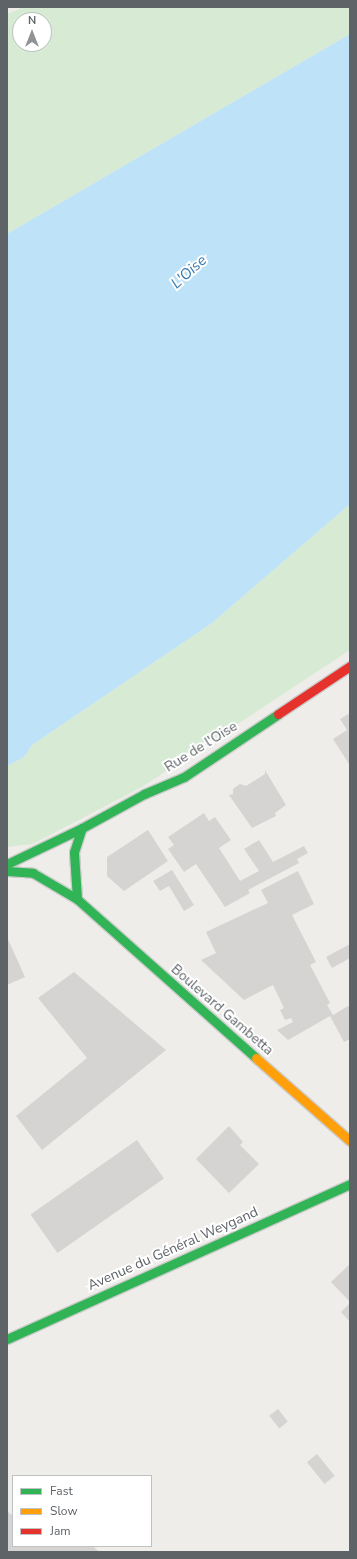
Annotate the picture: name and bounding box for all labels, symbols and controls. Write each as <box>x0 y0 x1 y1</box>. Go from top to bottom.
north arrow <box>12 12 52 52</box>
text: N <box>28 13 36 28</box>
water label: L'Oise <box>168 251 210 293</box>
street label: Rue de l'Oise <box>162 718 240 776</box>
street label: Boulevard Gambetta <box>167 961 277 1059</box>
street label: Avenue du Général Weygand <box>85 1204 261 1294</box>
legend <box>12 1475 152 1547</box>
text: Fast <box>50 1483 73 1499</box>
text: Slow <box>50 1503 78 1519</box>
text: Jam <box>50 1523 71 1539</box>

